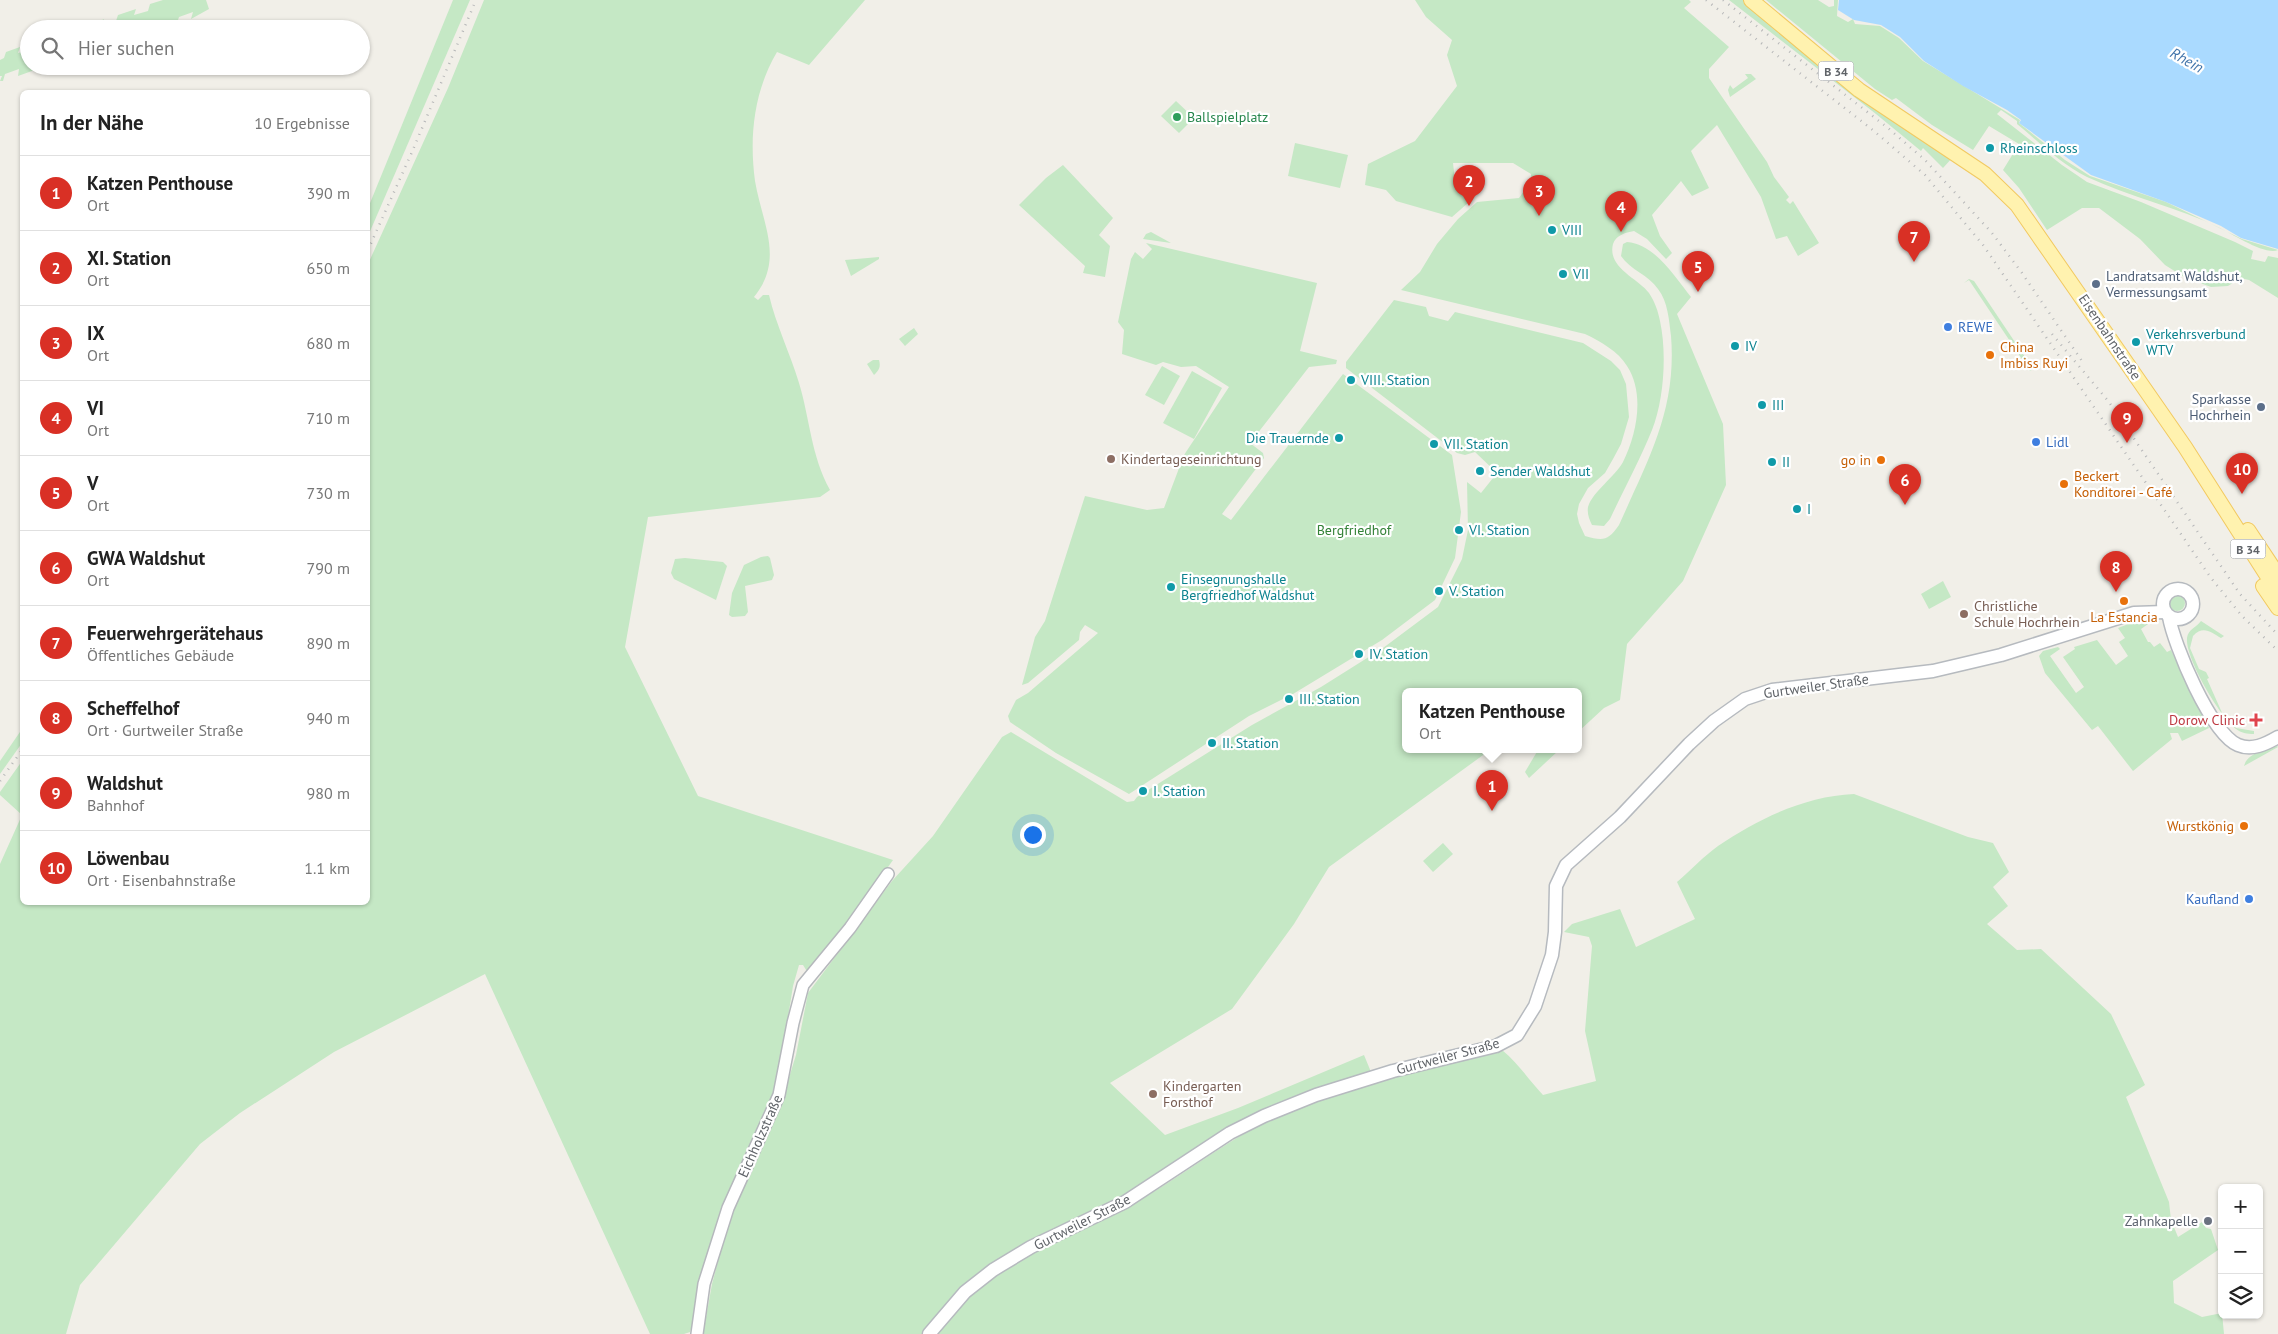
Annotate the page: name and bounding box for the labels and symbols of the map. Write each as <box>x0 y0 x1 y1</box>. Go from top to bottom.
water label: Rhein <box>2167 43 2207 77</box>
road number: B 34 <box>1818 61 1854 80</box>
place label: Ballspielplatz <box>1187 108 1268 126</box>
marker: Ballspielplatz <box>1171 111 1183 123</box>
place label: Rheinschloss <box>2000 139 2078 157</box>
marker: Rheinschloss <box>1984 142 1996 154</box>
pin: 2 <box>1453 165 1485 206</box>
pin: 3 <box>1523 175 1555 216</box>
pin: 4 <box>1605 191 1637 232</box>
place label: VIII <box>1561 221 1582 239</box>
pin: 7 <box>1898 221 1930 262</box>
marker: VIII <box>1546 224 1558 236</box>
pin: 5 <box>1682 251 1714 292</box>
place label: VII <box>1572 265 1589 283</box>
place label: Landratsamt Waldshut, Vermessungsamt <box>2105 267 2243 301</box>
marker: VII <box>1557 268 1569 280</box>
marker: Landratsamt Waldshut, Vermessungsamt <box>2090 278 2102 290</box>
street label: Eisenbahnstraße <box>2075 291 2145 383</box>
place label: REWE <box>1958 318 1993 336</box>
marker: REWE <box>1942 321 1954 333</box>
place label: Verkehrsverbund WTV <box>2145 325 2246 359</box>
marker: Verkehrsverbund WTV <box>2130 336 2142 348</box>
place label: IV <box>1745 337 1757 355</box>
place label: China Imbiss Ruyi <box>2000 338 2068 372</box>
marker: IV <box>1729 340 1741 352</box>
marker: China Imbiss Ruyi <box>1984 349 1996 361</box>
place label: VIII. Station <box>1360 371 1430 389</box>
marker: VIII. Station <box>1345 374 1357 386</box>
place label: Sparkasse Hochrhein <box>2189 390 2251 424</box>
place label: III <box>1772 396 1784 414</box>
marker: III <box>1756 399 1768 411</box>
marker: Sparkasse Hochrhein <box>2255 401 2267 413</box>
pin: 9 <box>2111 402 2143 443</box>
place label: Die Trauernde <box>1246 429 1329 447</box>
marker: Die Trauernde <box>1333 432 1345 444</box>
place label: Lidl <box>2046 433 2069 451</box>
place label: VII. Station <box>1443 435 1509 453</box>
marker: Lidl <box>2030 436 2042 448</box>
marker: VII. Station <box>1428 438 1440 450</box>
place label: Kindertageseinrichtung <box>1121 450 1261 468</box>
place label: go in <box>1841 451 1871 469</box>
marker: Kindertageseinrichtung <box>1105 453 1117 465</box>
place label: II <box>1782 453 1790 471</box>
pin: 10 <box>2226 453 2258 494</box>
marker: go in <box>1875 454 1887 466</box>
marker: II <box>1766 456 1778 468</box>
place label: Sender Waldshut <box>1490 462 1591 480</box>
pin: 6 <box>1889 464 1921 505</box>
marker: Sender Waldshut <box>1474 465 1486 477</box>
place label: Beckert Konditorei - Café <box>2074 467 2172 501</box>
marker: Beckert Konditorei - Café <box>2058 478 2070 490</box>
place label: I <box>1807 500 1811 518</box>
marker: I <box>1791 503 1803 515</box>
park label: Bergfriedhof <box>1317 521 1392 539</box>
place label: VI. Station <box>1468 521 1529 539</box>
marker: VI. Station <box>1453 524 1465 536</box>
road number: B 34 <box>2230 540 2266 558</box>
pin: 8 <box>2100 551 2132 592</box>
place label: Einsegnungshalle Bergfriedhof Waldshut <box>1181 570 1315 604</box>
marker: Einsegnungshalle Bergfriedhof Waldshut <box>1165 581 1177 593</box>
place label: V. Station <box>1448 582 1504 600</box>
marker: V. Station <box>1433 585 1445 597</box>
marker: La Estancia <box>2118 595 2130 607</box>
place label: Christliche Schule Hochrhein <box>1974 597 2080 631</box>
marker: Christliche Schule Hochrhein <box>1958 608 1970 620</box>
place label: La Estancia <box>2090 608 2158 626</box>
place label: IV. Station <box>1369 645 1428 663</box>
marker: IV. Station <box>1353 648 1365 660</box>
street label: Gurtweiler Straße <box>1762 670 1870 702</box>
place label: III. Station <box>1299 690 1360 708</box>
marker: III. Station <box>1283 693 1295 705</box>
place label: Dorow Clinic <box>2169 711 2245 729</box>
marker: Dorow Clinic <box>2249 713 2263 727</box>
place label: II. Station <box>1222 734 1279 752</box>
marker: II. Station <box>1206 737 1218 749</box>
pin: 1 <box>1476 770 1508 811</box>
place label: I. Station <box>1153 782 1206 800</box>
marker: I. Station <box>1137 785 1149 797</box>
place label: Wurstkönig <box>2167 817 2234 835</box>
marker: Wurstkönig <box>2238 820 2250 832</box>
your location <box>1020 822 1046 848</box>
place label: Kaufland <box>2186 890 2239 908</box>
marker: Kaufland <box>2243 893 2255 905</box>
street label: Gurtweiler Straße <box>1394 1034 1502 1078</box>
place label: Kindergarten Forsthof <box>1163 1077 1241 1111</box>
marker: Kindergarten Forsthof <box>1147 1088 1159 1100</box>
street label: Eichholzstraße <box>734 1092 786 1180</box>
street label: Gurtweiler Straße <box>1031 1190 1133 1254</box>
place label: Zahnkapelle <box>2125 1212 2198 1230</box>
marker: Zahnkapelle <box>2202 1215 2214 1227</box>

